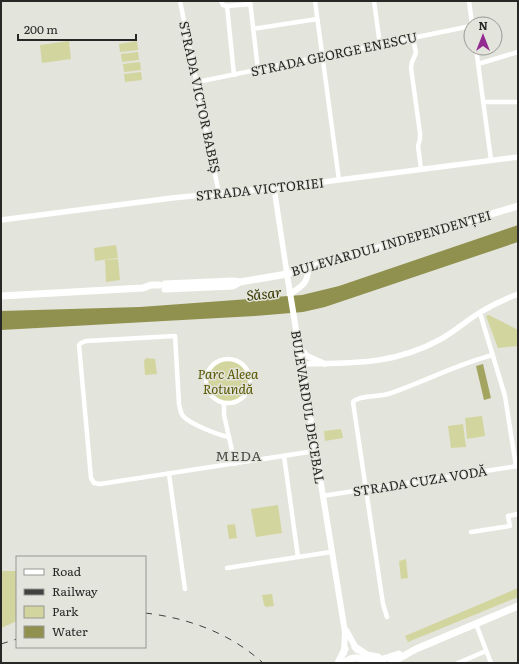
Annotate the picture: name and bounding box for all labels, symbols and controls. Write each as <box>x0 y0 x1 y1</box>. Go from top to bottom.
scale bar <box>18 16 136 42</box>
north arrow <box>463 16 503 56</box>
text: N <box>478 17 488 33</box>
street label: STRADA VICTOR BABEȘ <box>175 19 226 175</box>
text: 200 m <box>24 20 58 38</box>
street label: STRADA GEORGE ENESCU <box>249 27 419 80</box>
street label: STRADA VICTORIEI <box>195 172 325 205</box>
street label: BULEVARDUL INDEPENDENȚEI <box>289 205 493 280</box>
water label: Săsar <box>245 281 283 305</box>
street label: BULEVARDUL DECEBAL <box>287 329 330 485</box>
park label: Parc Aleea Rotundă <box>197 364 259 398</box>
district label: MEDA <box>215 445 263 465</box>
street label: STRADA CUZA VODĂ <box>351 460 489 501</box>
legend <box>16 556 146 648</box>
text: Road <box>52 562 82 580</box>
text: Railway <box>52 582 98 600</box>
text: Park <box>52 602 79 620</box>
text: Water <box>52 622 88 640</box>

